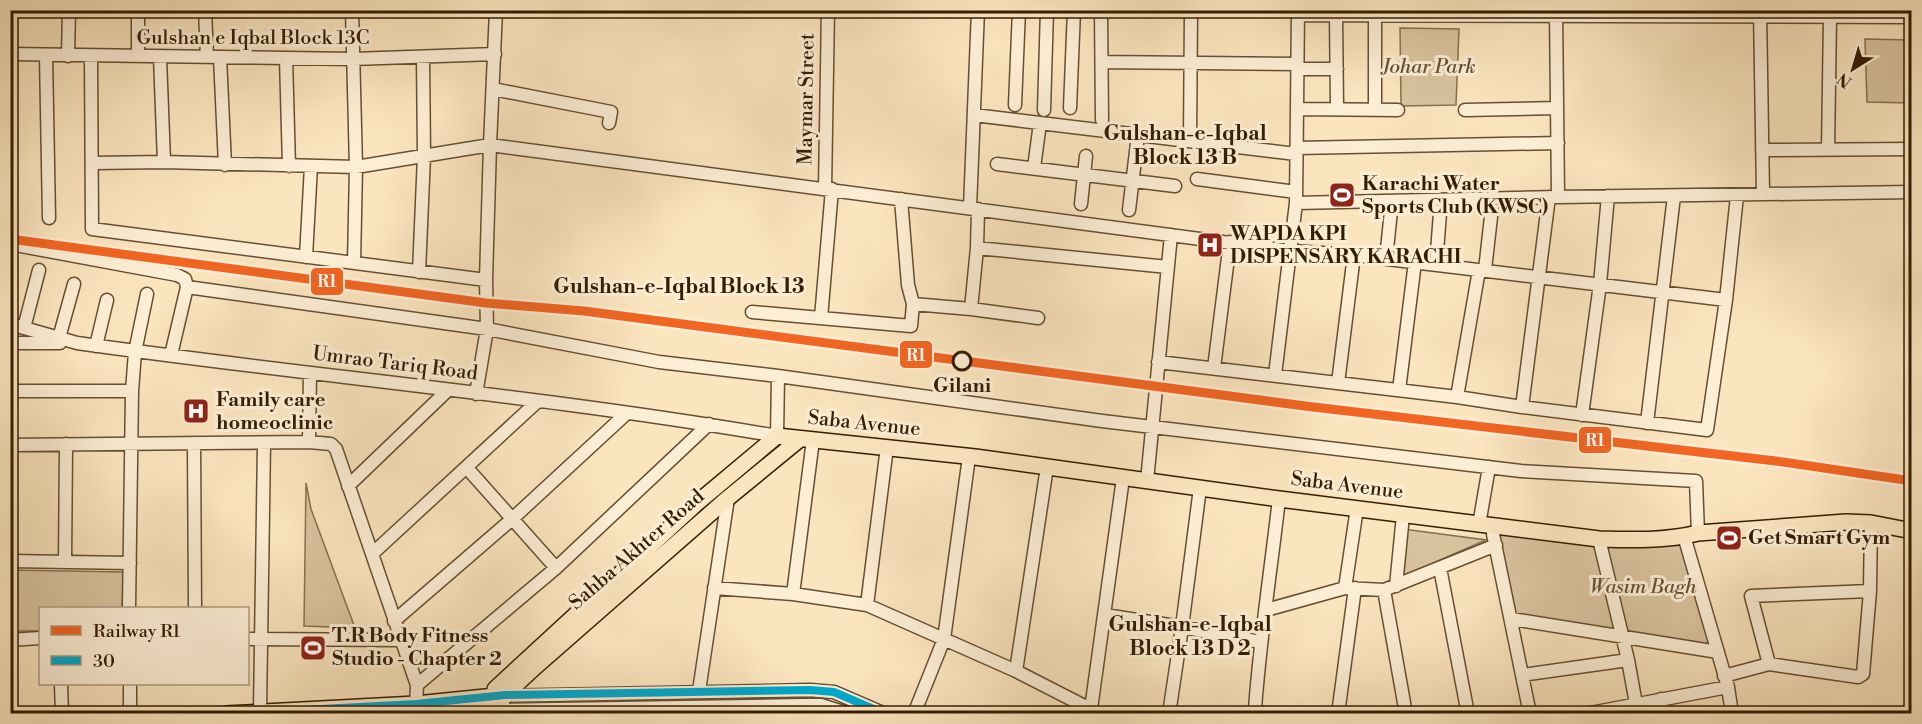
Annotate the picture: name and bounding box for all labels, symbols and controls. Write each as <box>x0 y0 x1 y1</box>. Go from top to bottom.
street label: Gulshan e Iqbal Block 13C <box>136 26 370 51</box>
street label: Maymar Street <box>793 33 821 165</box>
north arrow <box>1823 39 1883 99</box>
park label: Johar Park <box>1380 55 1476 80</box>
text: N <box>1833 68 1856 92</box>
district label: Gulshan-e-Iqbal Block 13 B <box>1103 121 1267 171</box>
place label: Karachi Water Sports Club (KWSC) <box>1362 172 1548 220</box>
sports icon: Karachi Water Sports Club (KWSC) <box>1327 180 1357 210</box>
place label: WAPDA KPI DISPENSARY KARACHI <box>1229 222 1462 270</box>
hospital icon: WAPDA KPI DISPENSARY KARACHI <box>1195 230 1225 260</box>
line badge: R1 <box>310 267 344 296</box>
text: R1 <box>317 272 337 292</box>
district label: Gulshan-e-Iqbal Block 13 <box>553 274 805 300</box>
line badge: R1 <box>899 340 933 369</box>
street label: Umrao Tariq Road <box>311 341 480 387</box>
text: R1 <box>906 346 926 366</box>
marker: Gilani <box>952 351 972 371</box>
place label: Gilani <box>933 374 992 399</box>
place label: Family care homeoclinic <box>216 388 333 436</box>
hospital icon: Family care homeoclinic <box>181 396 211 426</box>
street label: Saba Avenue <box>806 406 922 442</box>
line badge: R1 <box>1578 426 1612 454</box>
text: R1 <box>1585 431 1605 451</box>
street label: Saba Avenue <box>1289 467 1405 505</box>
street label: Sahba Akhter Road <box>564 484 710 616</box>
sports icon: Get Smart Gym <box>1714 523 1744 553</box>
place label: Get Smart Gym <box>1748 526 1890 551</box>
park label: Wasim Bagh <box>1590 575 1697 600</box>
legend <box>39 607 249 685</box>
district label: Gulshan-e-Iqbal Block 13 D 2 <box>1108 612 1272 662</box>
text: Railway R1 <box>93 620 181 643</box>
place label: T.R Body Fitness Studio - Chapter 2 <box>332 624 502 672</box>
sports icon: T.R Body Fitness Studio - Chapter 2 <box>298 633 328 663</box>
text: 30 <box>93 650 115 673</box>

